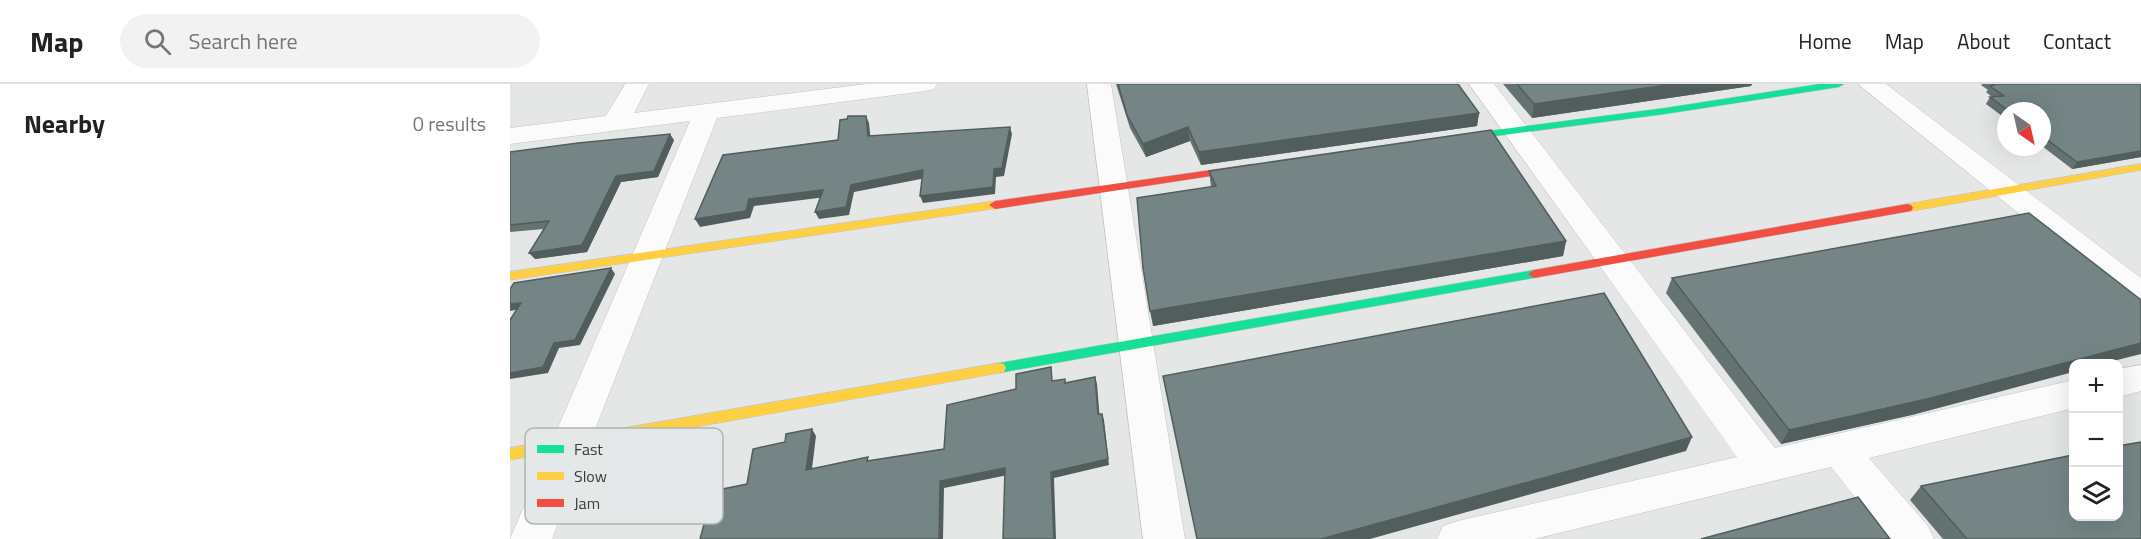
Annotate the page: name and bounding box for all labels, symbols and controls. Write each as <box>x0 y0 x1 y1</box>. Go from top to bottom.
search box <box>120 14 540 68</box>
text: Map <box>30 20 84 63</box>
text: Search here <box>189 24 298 58</box>
icon: search <box>141 25 174 58</box>
text: Home <box>1798 25 1852 57</box>
text: Map <box>1885 25 1924 57</box>
text: About <box>1957 25 2010 57</box>
text: Contact <box>2043 25 2111 57</box>
north arrow <box>1997 102 2051 156</box>
text: Nearby <box>24 104 105 143</box>
text: 0 results <box>413 108 486 139</box>
map controls <box>2069 359 2123 521</box>
button: + <box>2069 359 2123 413</box>
button: − <box>2069 413 2123 467</box>
legend <box>525 428 723 524</box>
text: Fast <box>574 437 603 461</box>
text: Slow <box>574 464 607 488</box>
button: layers <box>2069 467 2123 521</box>
text: Jam <box>574 491 600 515</box>

